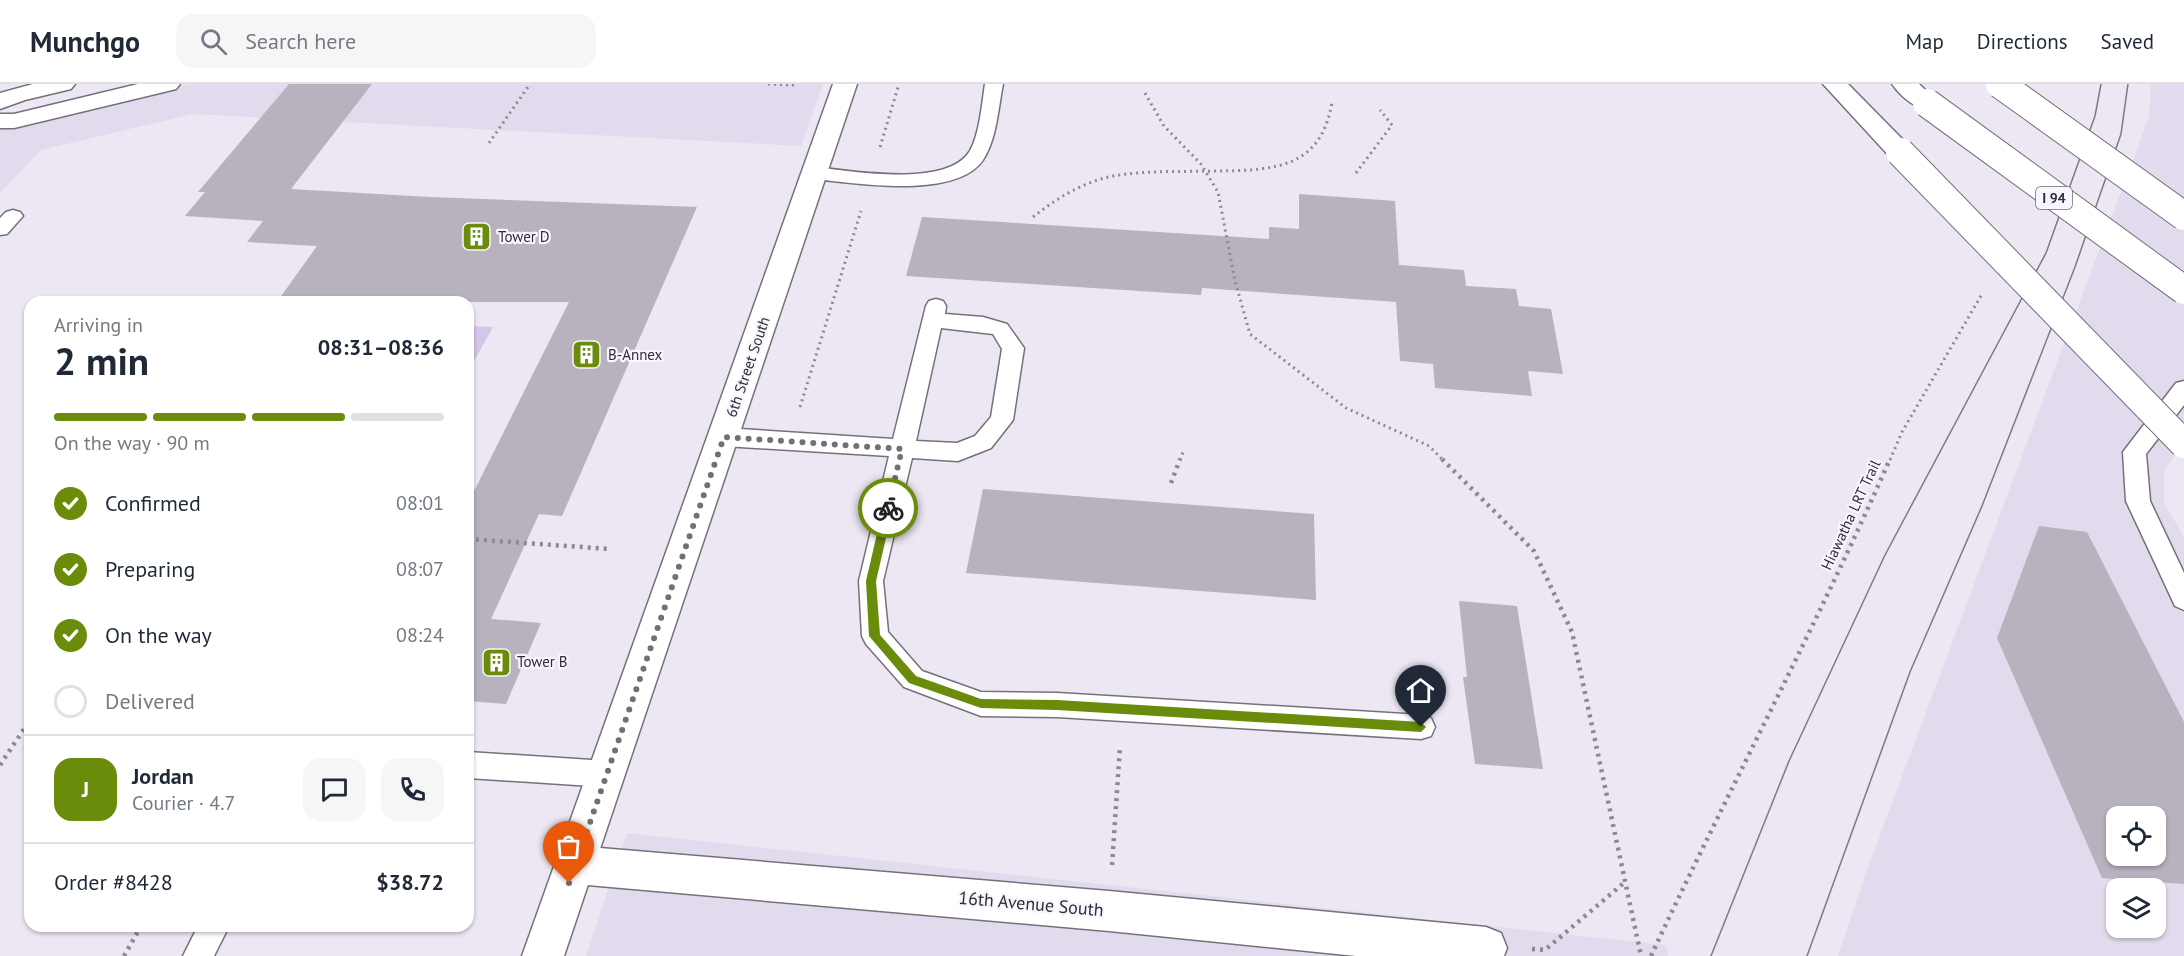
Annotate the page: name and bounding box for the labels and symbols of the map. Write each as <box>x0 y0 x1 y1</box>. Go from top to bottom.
road number: I 94 <box>2036 187 2072 209</box>
building icon: Tower D <box>461 221 493 253</box>
place label: Tower D <box>498 227 550 246</box>
street label: 6th Street South <box>721 314 774 420</box>
building icon: B-Annex <box>571 339 603 371</box>
place label: B-Annex <box>608 345 663 364</box>
street label: Hiawatha LRT Trail <box>1817 456 1885 573</box>
courier <box>858 478 918 538</box>
building icon: Tower B <box>480 646 512 678</box>
place label: Tower B <box>517 652 568 671</box>
pin <box>1395 665 1446 727</box>
pin <box>543 821 594 883</box>
street label: 16th Avenue South <box>957 886 1105 921</box>

